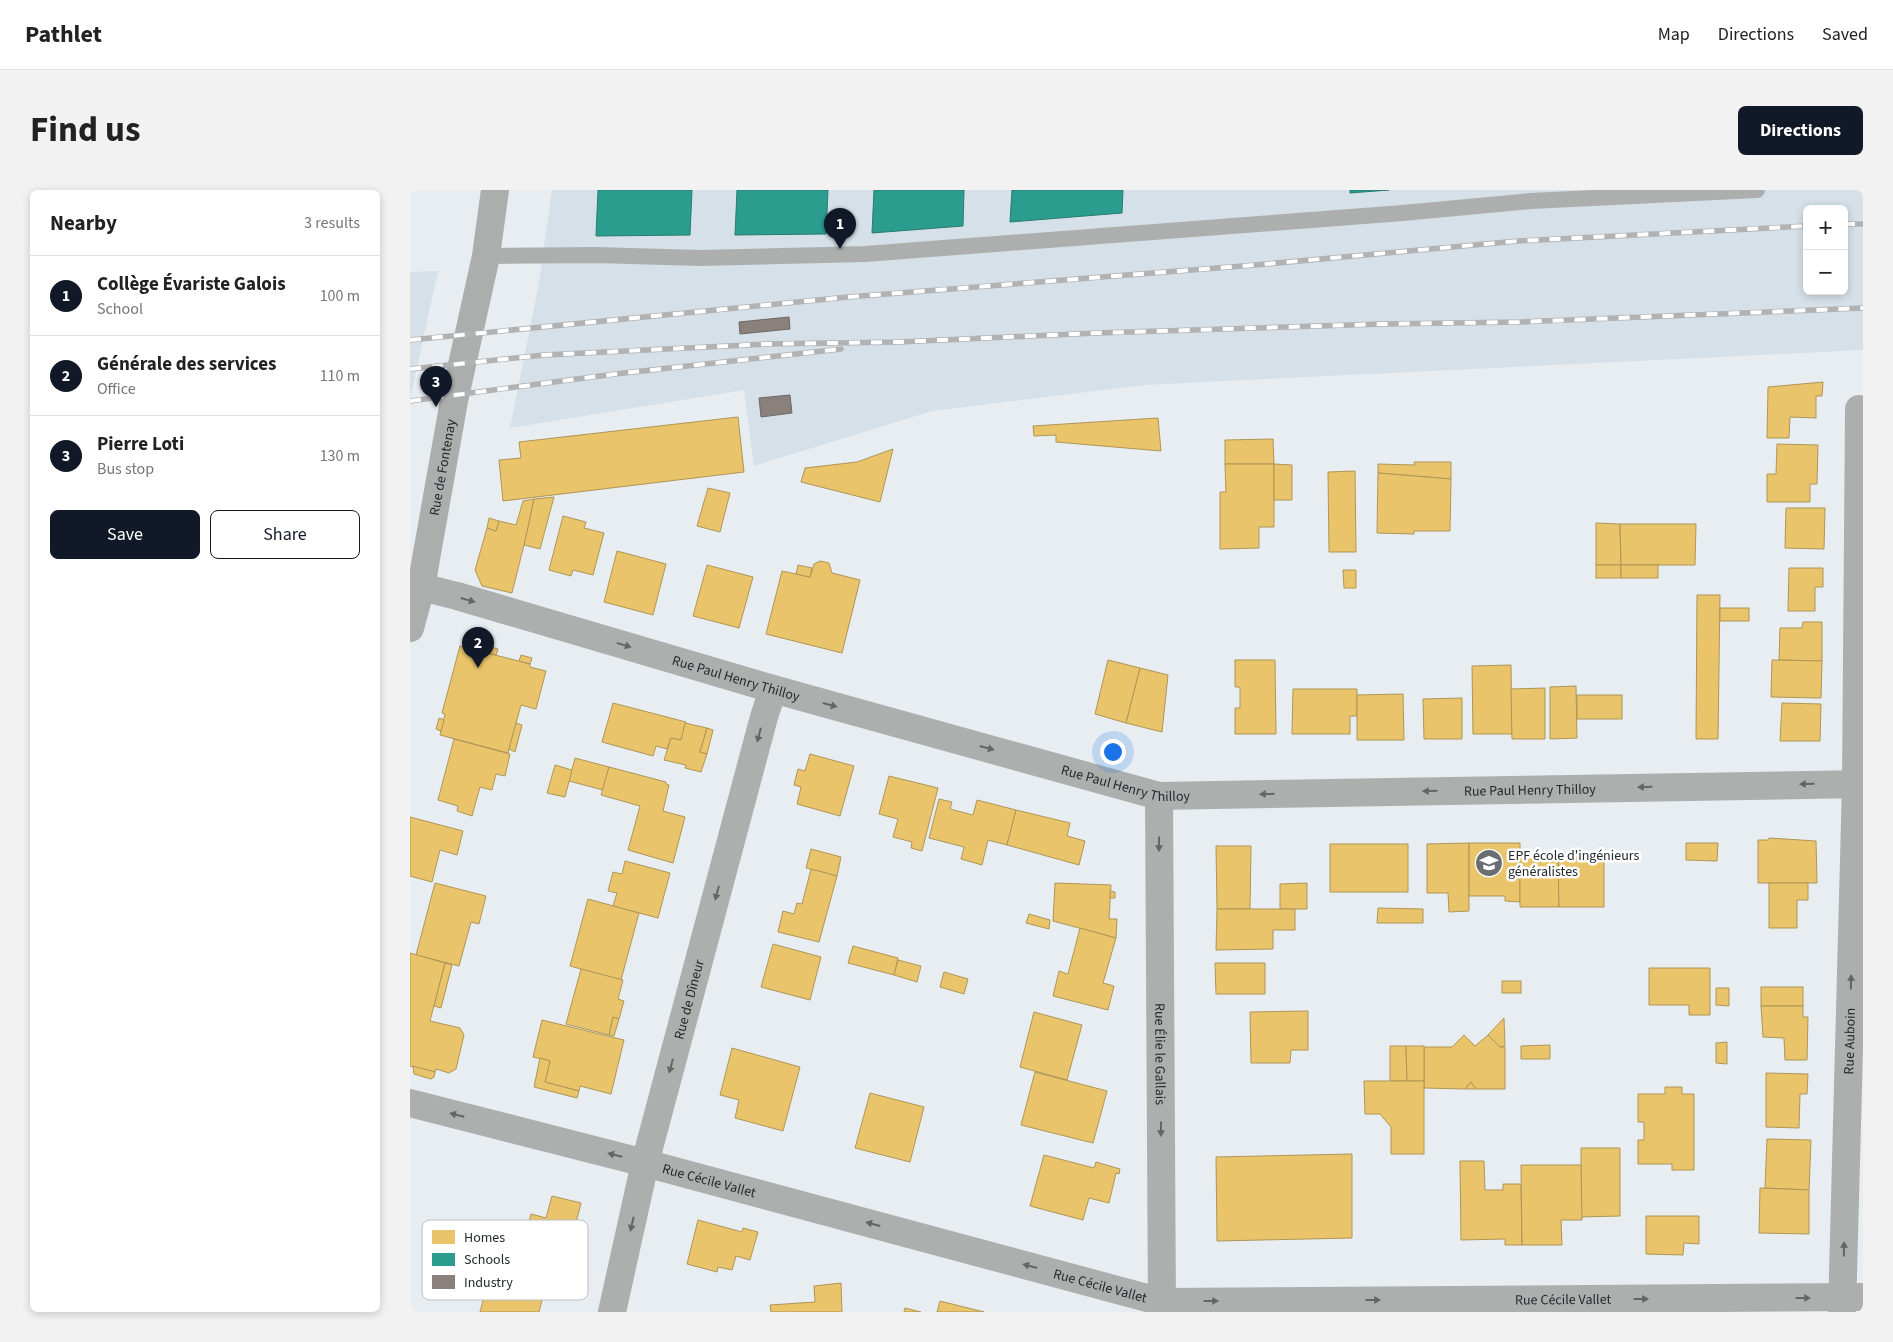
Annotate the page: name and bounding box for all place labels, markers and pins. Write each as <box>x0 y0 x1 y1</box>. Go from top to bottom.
pin: 1 <box>824 208 856 249</box>
pin: 3 <box>420 366 452 407</box>
pin: 2 <box>462 627 494 668</box>
place label: EPF école d'ingénieurs généralistes <box>1508 846 1640 882</box>
school or university icon: EPF école d'ingénieurs généralistes <box>1474 848 1504 878</box>

